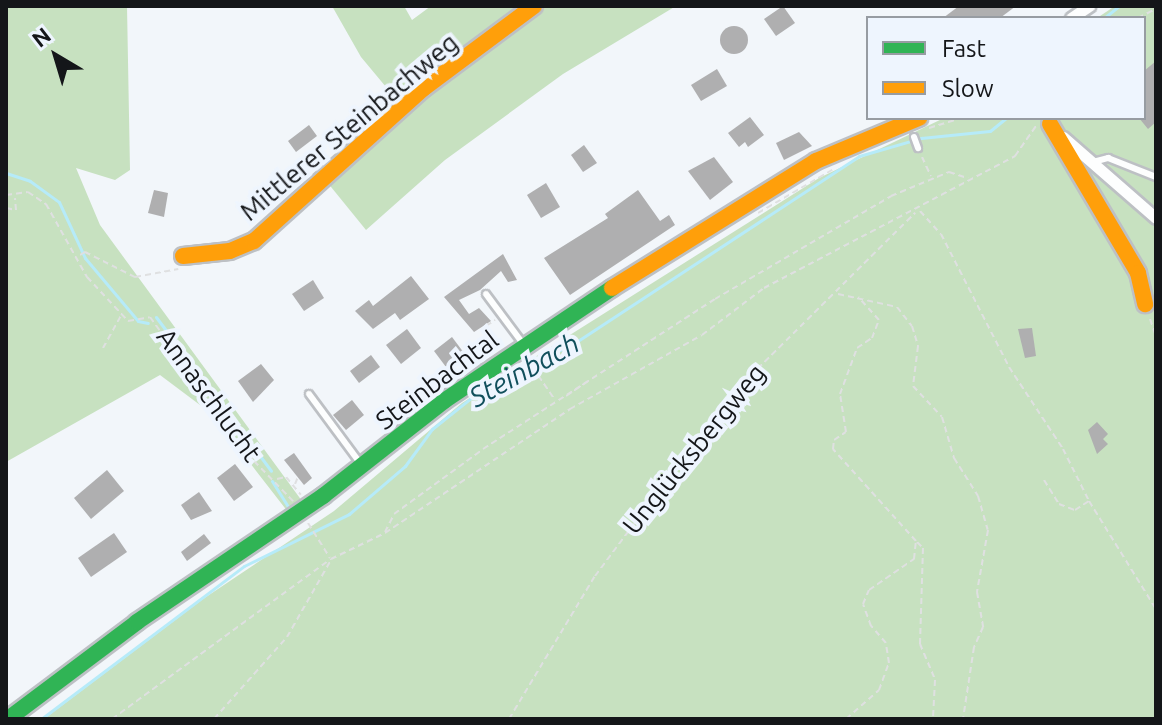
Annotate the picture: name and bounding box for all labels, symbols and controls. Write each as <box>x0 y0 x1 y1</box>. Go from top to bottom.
north arrow <box>16 16 96 96</box>
legend <box>866 16 1146 120</box>
text: N <box>27 22 55 52</box>
street label: Mittlerer Steinbachweg <box>234 27 464 227</box>
text: Fast <box>942 35 986 62</box>
text: Slow <box>942 75 994 102</box>
street label: Annaschlucht <box>150 322 268 468</box>
street label: Steinbachtal <box>370 324 504 436</box>
water label: Steinbach <box>463 326 585 414</box>
street label: Unglücksbergweg <box>616 358 772 540</box>

